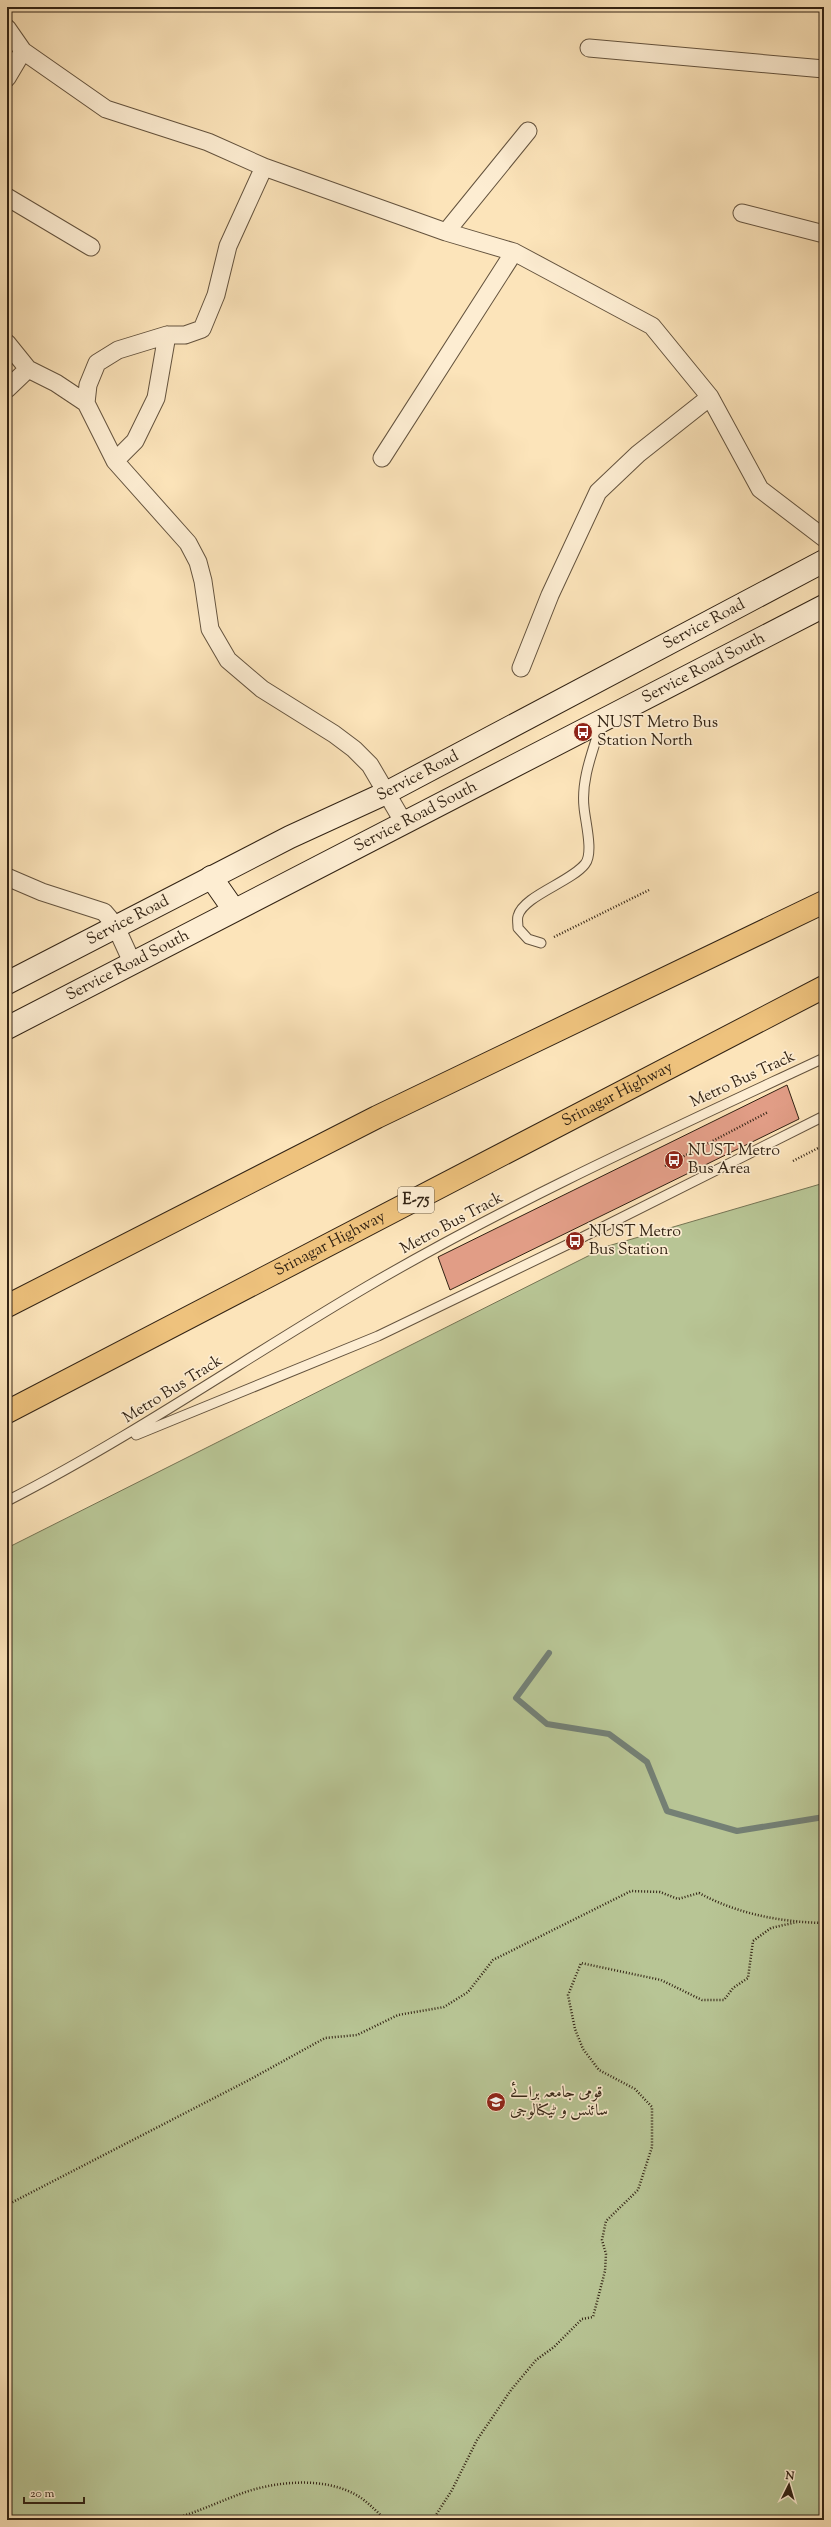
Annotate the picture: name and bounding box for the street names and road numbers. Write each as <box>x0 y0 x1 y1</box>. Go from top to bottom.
street label: Service Road <box>659 593 749 656</box>
street label: Service Road South <box>638 627 770 710</box>
street label: Service Road <box>373 745 463 807</box>
street label: Service Road South <box>350 775 482 858</box>
street label: Service Road <box>83 890 173 951</box>
street label: Service Road South <box>62 924 194 1007</box>
street label: Metro Bus Track <box>687 1046 799 1114</box>
street label: Srinagar Highway <box>558 1056 677 1133</box>
street label: Metro Bus Track <box>397 1187 508 1261</box>
road number: E-75 <box>398 1187 434 1213</box>
street label: Srinagar Highway <box>270 1206 390 1282</box>
street label: Metro Bus Track <box>119 1350 227 1430</box>

